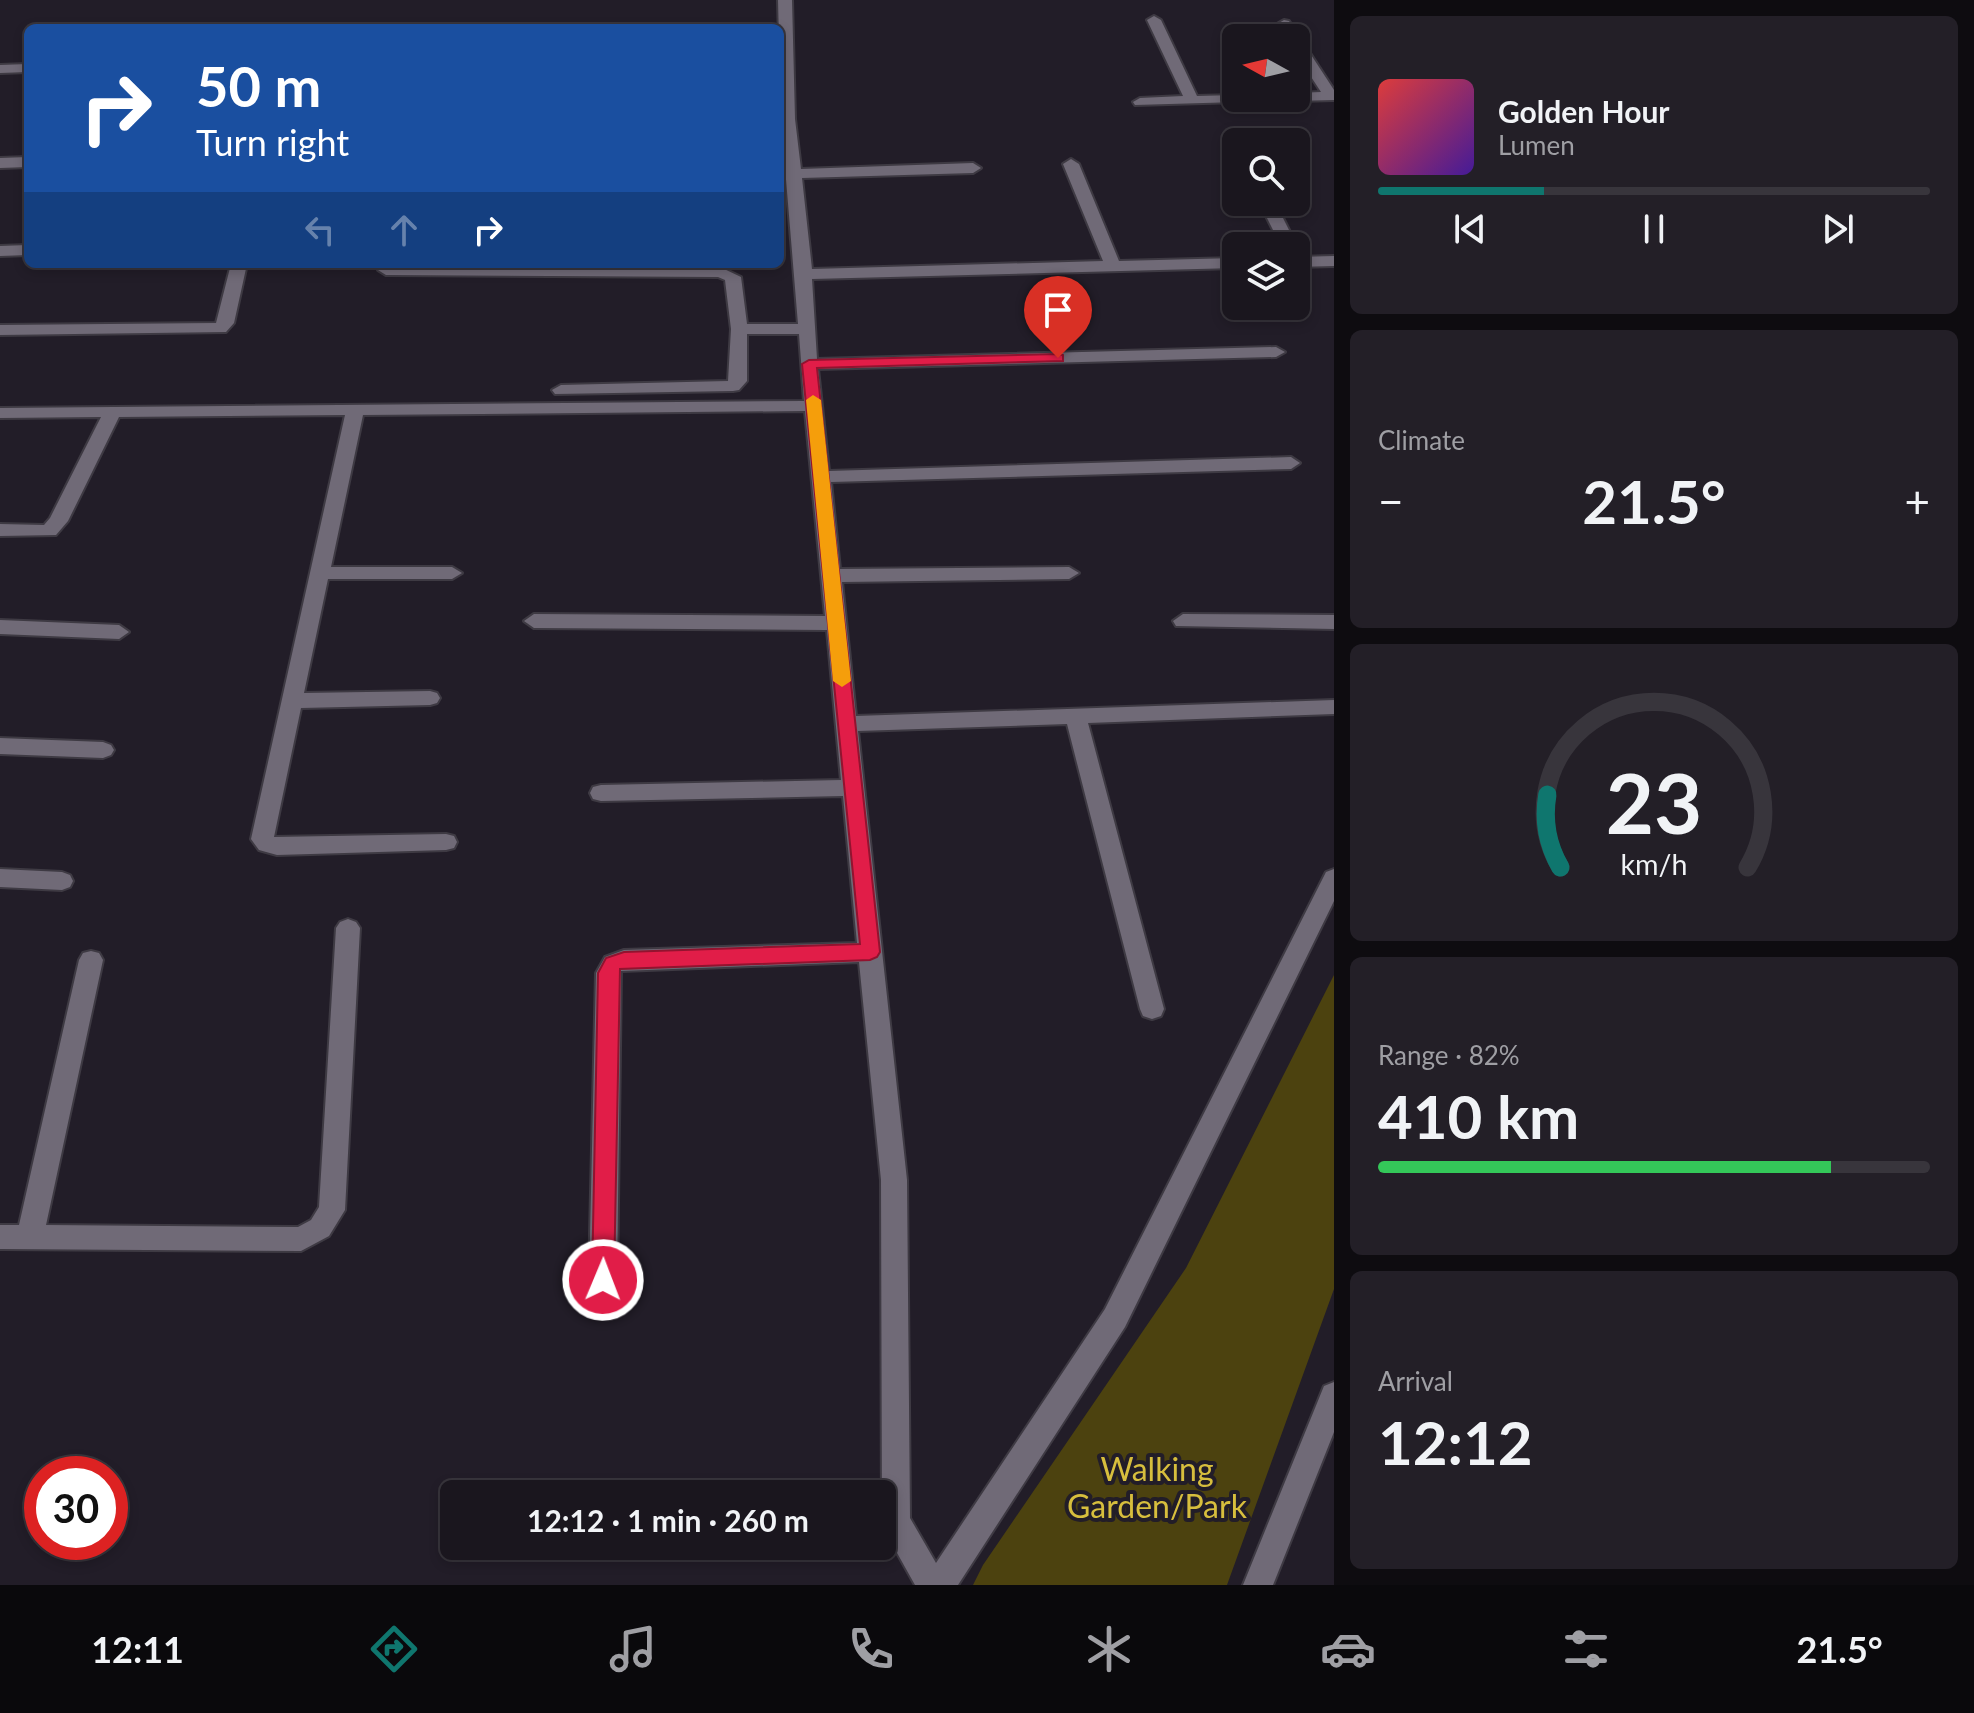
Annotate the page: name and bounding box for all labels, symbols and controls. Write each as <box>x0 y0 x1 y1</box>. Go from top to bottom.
north arrow <box>1222 24 1310 112</box>
map controls <box>1222 24 1310 320</box>
text: 50 m <box>196 52 321 119</box>
icon: right <box>64 56 168 160</box>
text: Golden Hour <box>1498 93 1670 129</box>
text: Turn right <box>196 120 349 164</box>
button: search <box>1222 128 1310 216</box>
text: Lumen <box>1498 129 1575 161</box>
icon: previous <box>1448 207 1492 251</box>
icon: pause <box>1632 207 1676 251</box>
icon: next <box>1816 207 1860 251</box>
icon: left <box>298 208 342 252</box>
icon: ahead <box>382 208 426 252</box>
icon: right <box>466 208 510 252</box>
button: layers <box>1222 232 1310 320</box>
pin <box>1024 276 1092 358</box>
icon: arrive <box>1036 288 1080 332</box>
text: Climate <box>1378 424 1465 456</box>
text: 21.5° <box>1582 465 1726 537</box>
text: − <box>1378 475 1404 527</box>
text: + <box>1904 475 1930 527</box>
text: 23 <box>1606 752 1702 852</box>
text: km/h <box>1621 848 1687 882</box>
text: Range · 82% <box>1378 1039 1520 1071</box>
text: 410 km <box>1378 1080 1579 1152</box>
position arrow <box>561 1238 645 1322</box>
text: Arrival <box>1378 1365 1453 1397</box>
text: 12:12 <box>1378 1406 1533 1478</box>
park label: Walking Garden/Park <box>1067 1449 1248 1525</box>
speed limit sign: 30 <box>24 1456 128 1560</box>
text: 12:12 · 1 min · 260 m <box>527 1502 809 1538</box>
icon: directions <box>366 1621 422 1677</box>
icon: music <box>605 1621 661 1677</box>
icon: phone <box>843 1621 899 1677</box>
icon: climate <box>1081 1621 1137 1677</box>
icon: car <box>1320 1621 1376 1677</box>
icon: filters <box>1558 1621 1614 1677</box>
text: 12:11 <box>91 1627 184 1671</box>
text: 21.5° <box>1797 1627 1883 1671</box>

